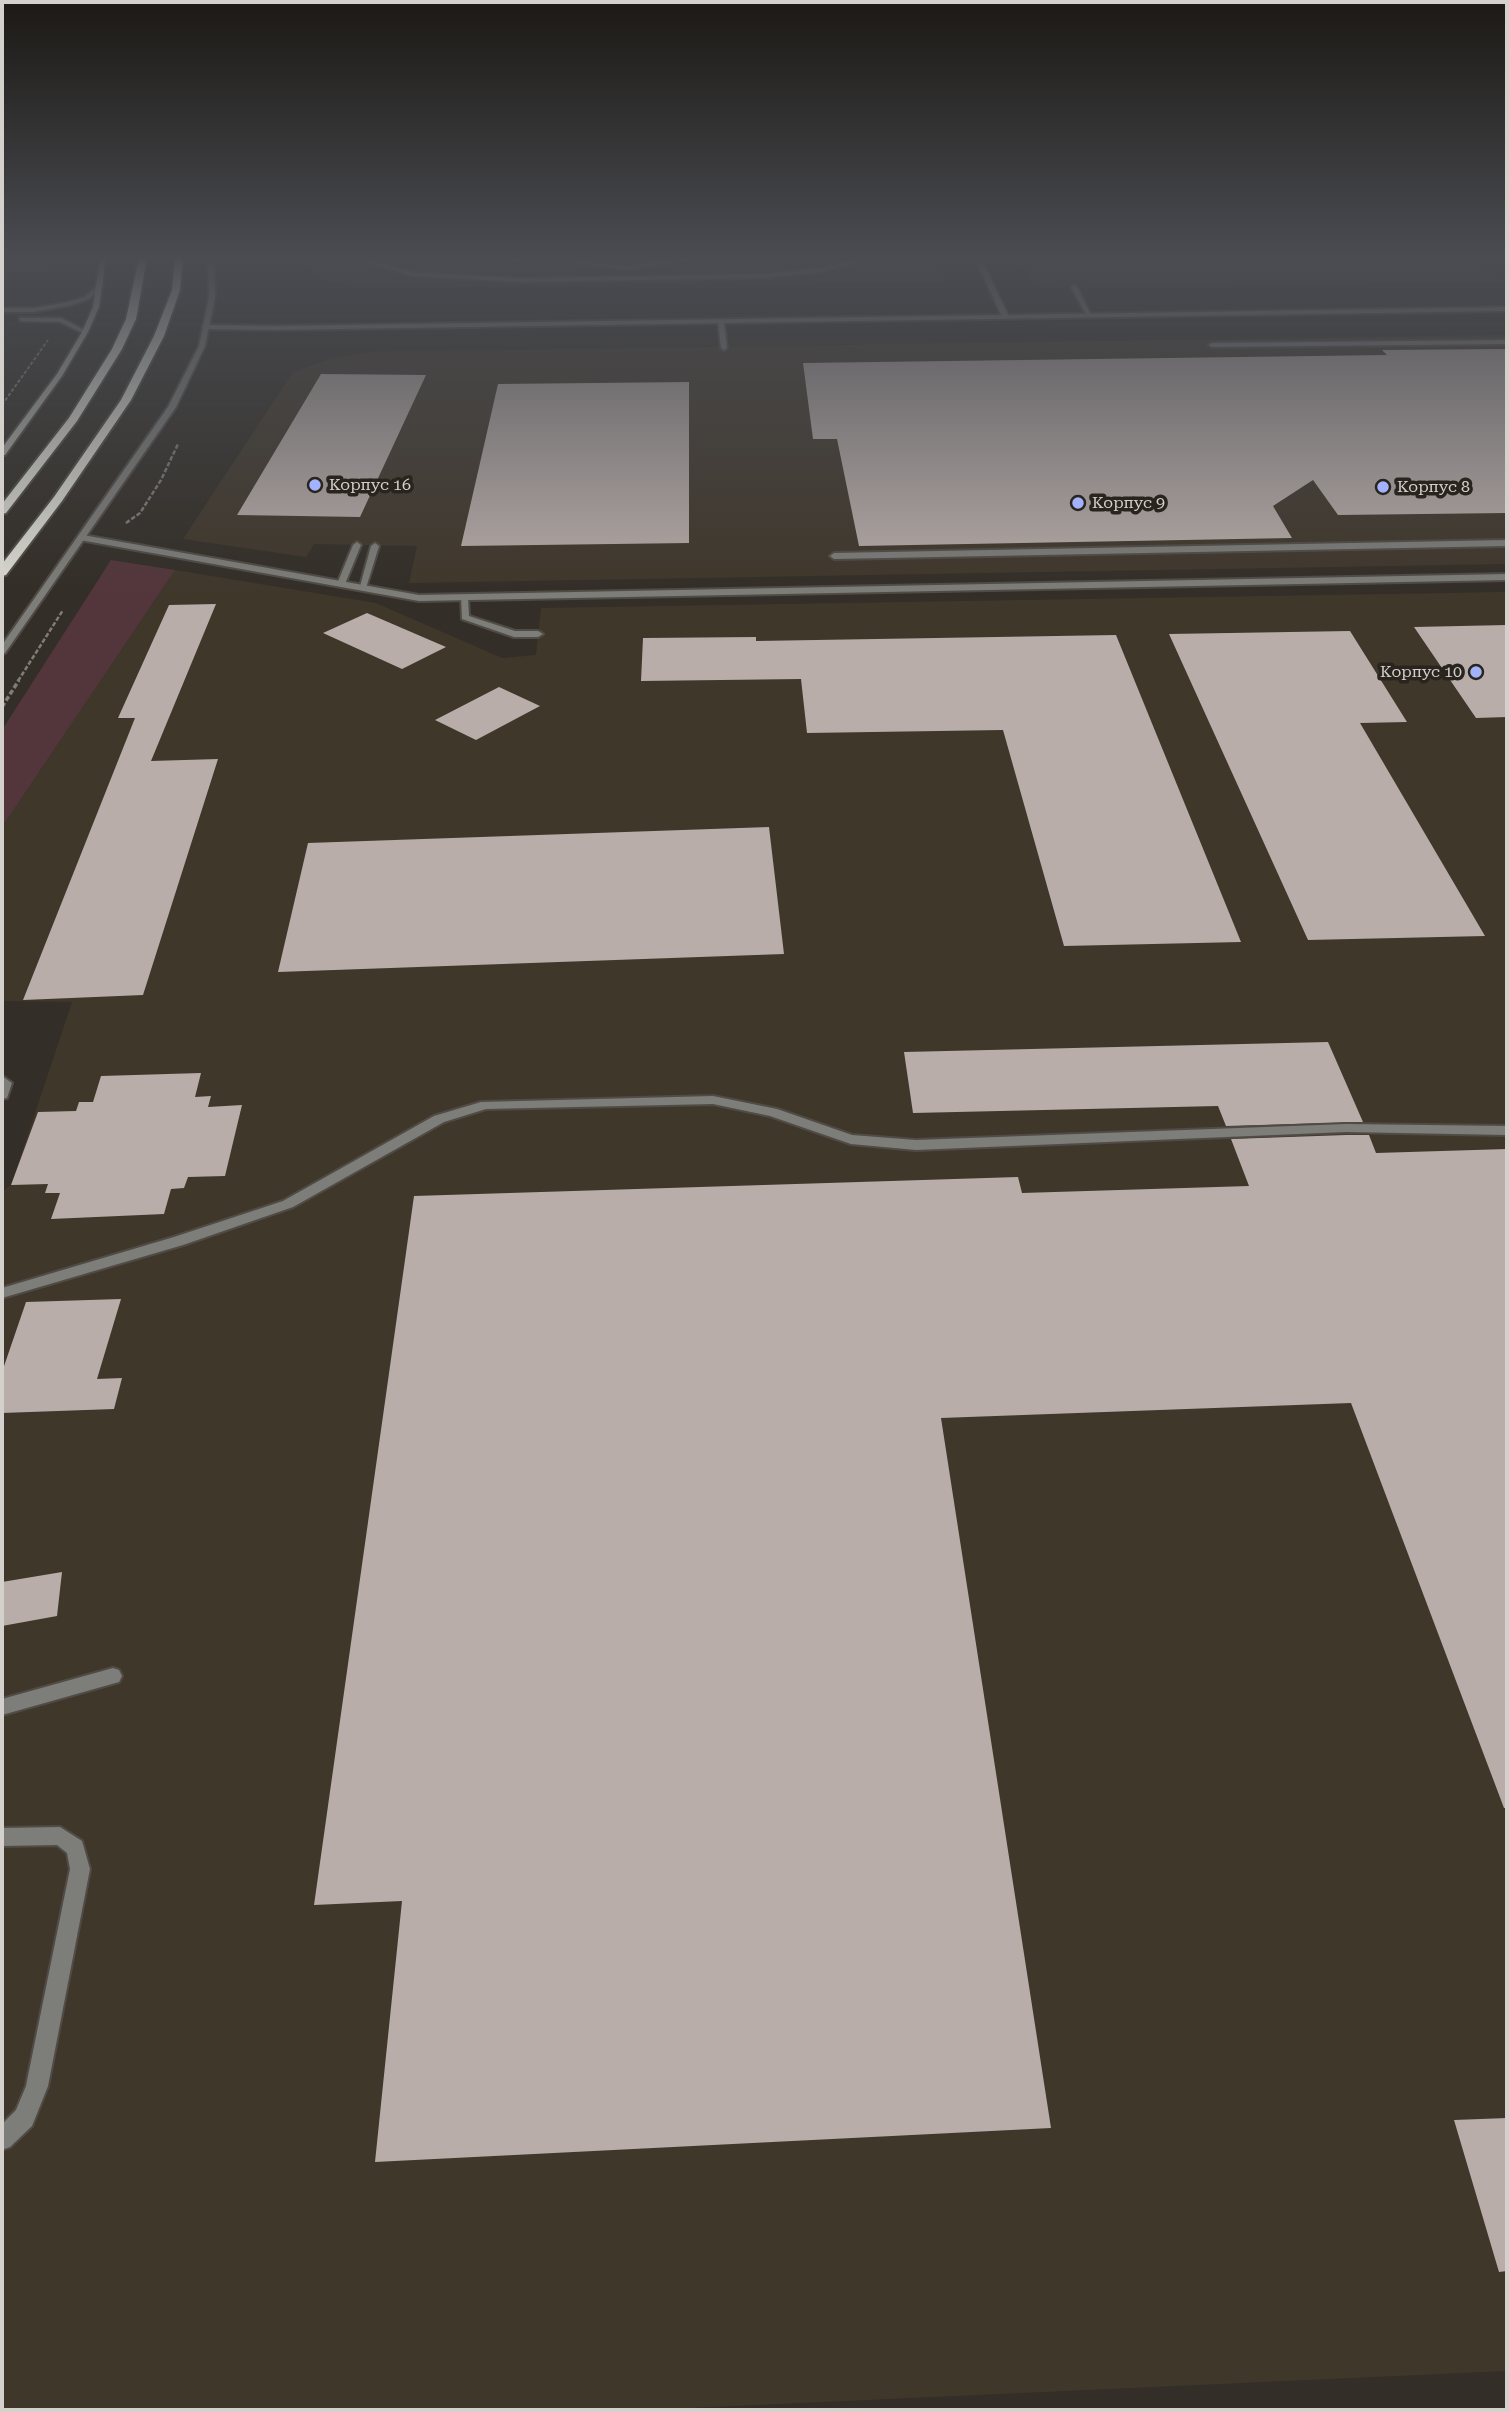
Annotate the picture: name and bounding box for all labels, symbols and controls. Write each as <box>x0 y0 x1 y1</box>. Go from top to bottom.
place label: Корпус 16 <box>329 475 411 495</box>
marker: Корпус 16 <box>307 477 323 493</box>
place label: Корпус 8 <box>1397 477 1470 497</box>
marker: Корпус 8 <box>1375 479 1391 495</box>
place label: Корпус 9 <box>1092 493 1165 513</box>
marker: Корпус 9 <box>1070 495 1086 511</box>
place label: Корпус 10 <box>1380 662 1462 682</box>
marker: Корпус 10 <box>1468 664 1484 680</box>

